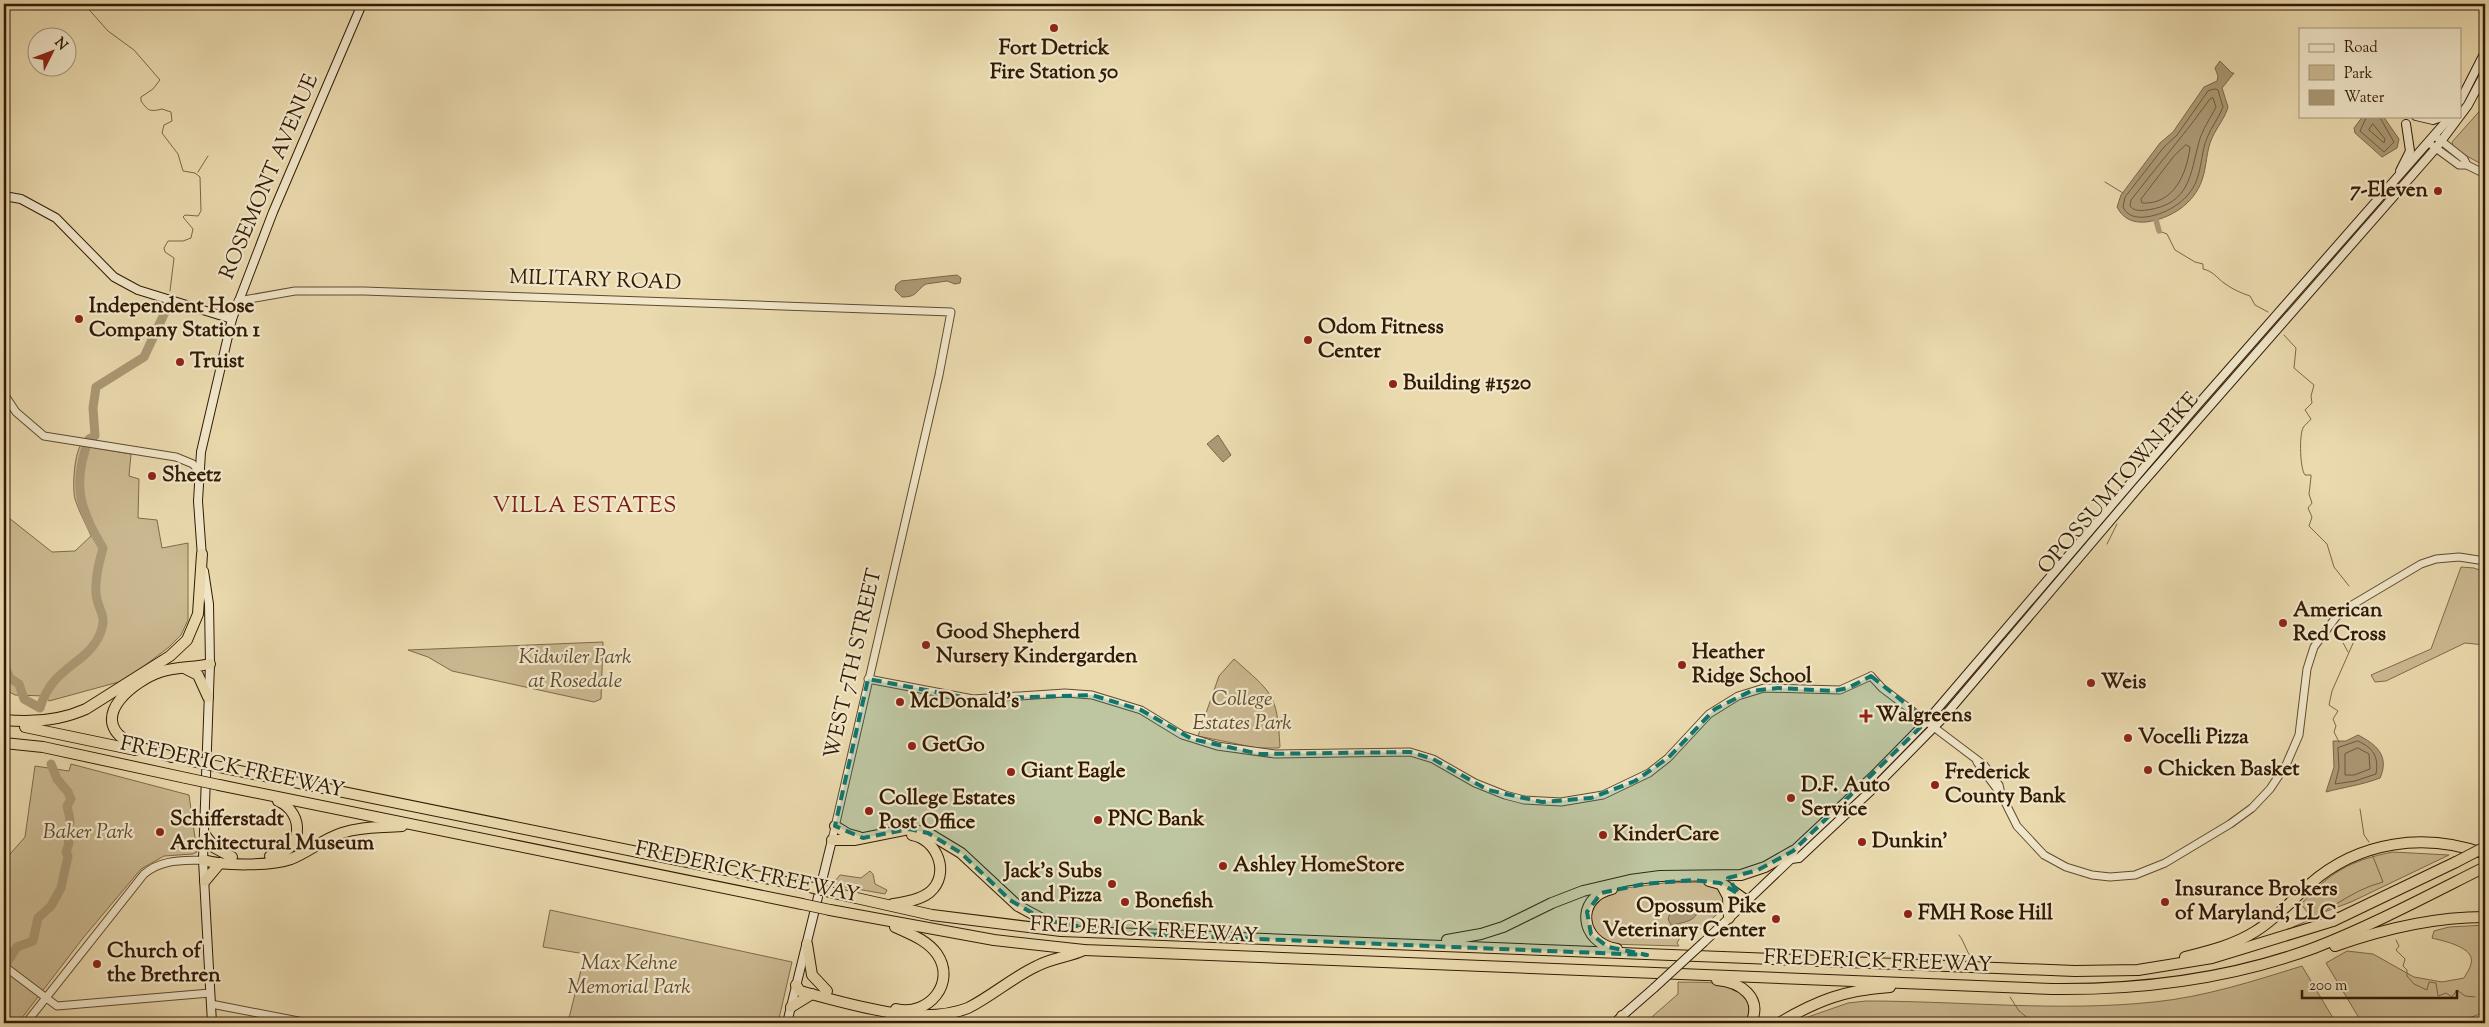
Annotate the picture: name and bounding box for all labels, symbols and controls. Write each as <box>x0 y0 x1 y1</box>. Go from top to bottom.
marker: Fort Detrick Fire Station 50 <box>1048 22 1060 34</box>
north arrow <box>28 28 78 78</box>
legend <box>2299 28 2462 118</box>
text: N <box>49 34 71 55</box>
place label: Fort Detrick Fire Station 50 <box>990 34 1118 88</box>
text: Road <box>2344 38 2378 59</box>
text: Park <box>2344 64 2373 85</box>
street label: ROSEMONT AVENUE <box>213 69 327 284</box>
text: Water <box>2344 88 2385 109</box>
place label: 7-Eleven <box>2350 176 2429 206</box>
marker: 7-Eleven <box>2432 185 2444 197</box>
street label: MILITARY ROAD <box>508 263 682 299</box>
place label: Independent Hose Company Station 1 <box>89 292 261 346</box>
marker: Independent Hose Company Station 1 <box>73 313 85 325</box>
place label: Odom Fitness Center <box>1318 313 1444 367</box>
marker: Odom Fitness Center <box>1302 334 1314 346</box>
place label: Truist <box>190 347 245 377</box>
marker: Truist <box>174 356 186 368</box>
place label: Building #1520 <box>1403 369 1531 399</box>
marker: Building #1520 <box>1387 378 1399 390</box>
street label: OPOSSUMTOWN PIKE <box>2031 386 2207 582</box>
place label: Sheetz <box>162 461 221 491</box>
marker: Sheetz <box>146 470 158 482</box>
district label: VILLA ESTATES <box>493 491 677 523</box>
street label: WEST 7TH STREET <box>817 566 891 762</box>
place label: American Red Cross <box>2293 596 2386 650</box>
marker: American Red Cross <box>2277 617 2289 629</box>
place label: Good Shepherd Nursery Kindergarden <box>936 618 1138 672</box>
place label: Heather Ridge School <box>1692 638 1812 692</box>
marker: Good Shepherd Nursery Kindergarden <box>920 639 932 651</box>
park label: Kidwiler Park at Rosedale <box>519 643 632 697</box>
marker: Heather Ridge School <box>1676 659 1688 671</box>
place label: Weis <box>2101 668 2146 698</box>
marker: Weis <box>2085 677 2097 689</box>
park label: College Estates Park <box>1192 685 1292 739</box>
place label: McDonald's <box>910 687 1019 717</box>
marker: McDonald's <box>894 696 906 708</box>
place label: Walgreens <box>1876 701 1972 731</box>
marker: Walgreens <box>1860 710 1872 722</box>
place label: Vocelli Pizza <box>2138 723 2249 753</box>
street label: FREDERICK FREEWAY <box>117 730 347 806</box>
place label: GetGo <box>922 731 985 761</box>
marker: Vocelli Pizza <box>2122 732 2134 744</box>
marker: GetGo <box>906 740 918 752</box>
place label: Chicken Basket <box>2158 755 2300 785</box>
place label: Giant Eagle <box>1021 757 1126 787</box>
place label: Frederick County Bank <box>1945 758 2067 812</box>
marker: Chicken Basket <box>2142 764 2154 776</box>
marker: Giant Eagle <box>1005 766 1017 778</box>
place label: D.F. Auto Service <box>1801 771 1890 825</box>
marker: Frederick County Bank <box>1929 779 1941 791</box>
place label: College Estates Post Office <box>879 784 1015 838</box>
marker: D.F. Auto Service <box>1785 792 1797 804</box>
place label: Schifferstadt Architectural Museum <box>170 805 375 859</box>
marker: College Estates Post Office <box>863 805 875 817</box>
place label: PNC Bank <box>1108 805 1205 835</box>
marker: PNC Bank <box>1092 814 1104 826</box>
park label: Baker Park <box>43 818 134 848</box>
place label: KinderCare <box>1613 820 1720 850</box>
marker: Schifferstadt Architectural Museum <box>154 826 166 838</box>
place label: Dunkin' <box>1872 827 1948 857</box>
marker: KinderCare <box>1597 829 1609 841</box>
street label: FREDERICK FREEWAY <box>632 835 862 911</box>
marker: Dunkin' <box>1856 836 1868 848</box>
place label: Ashley HomeStore <box>1233 851 1405 881</box>
place label: Jack's Subs and Pizza <box>1002 857 1102 911</box>
marker: Ashley HomeStore <box>1217 860 1229 872</box>
place label: Insurance Brokers of Maryland, LLC <box>2175 875 2338 929</box>
marker: Jack's Subs and Pizza <box>1106 878 1118 890</box>
place label: Bonefish <box>1135 887 1214 917</box>
place label: Opossum Pike Veterinary Center <box>1603 892 1766 946</box>
marker: Bonefish <box>1119 896 1131 908</box>
marker: Insurance Brokers of Maryland, LLC <box>2159 896 2171 908</box>
place label: FMH Rose Hill <box>1918 899 2053 929</box>
marker: FMH Rose Hill <box>1902 908 1914 920</box>
street label: FREDERICK FREEWAY <box>1029 910 1259 952</box>
marker: Opossum Pike Veterinary Center <box>1770 913 1782 925</box>
place label: Church of the Brethren <box>107 937 221 991</box>
street label: FREDERICK FREEWAY <box>1763 943 1993 981</box>
park label: Max Kehne Memorial Park <box>567 949 691 1003</box>
marker: Church of the Brethren <box>91 958 103 970</box>
scale bar <box>2302 967 2456 999</box>
text: 200 m <box>2309 976 2348 997</box>

